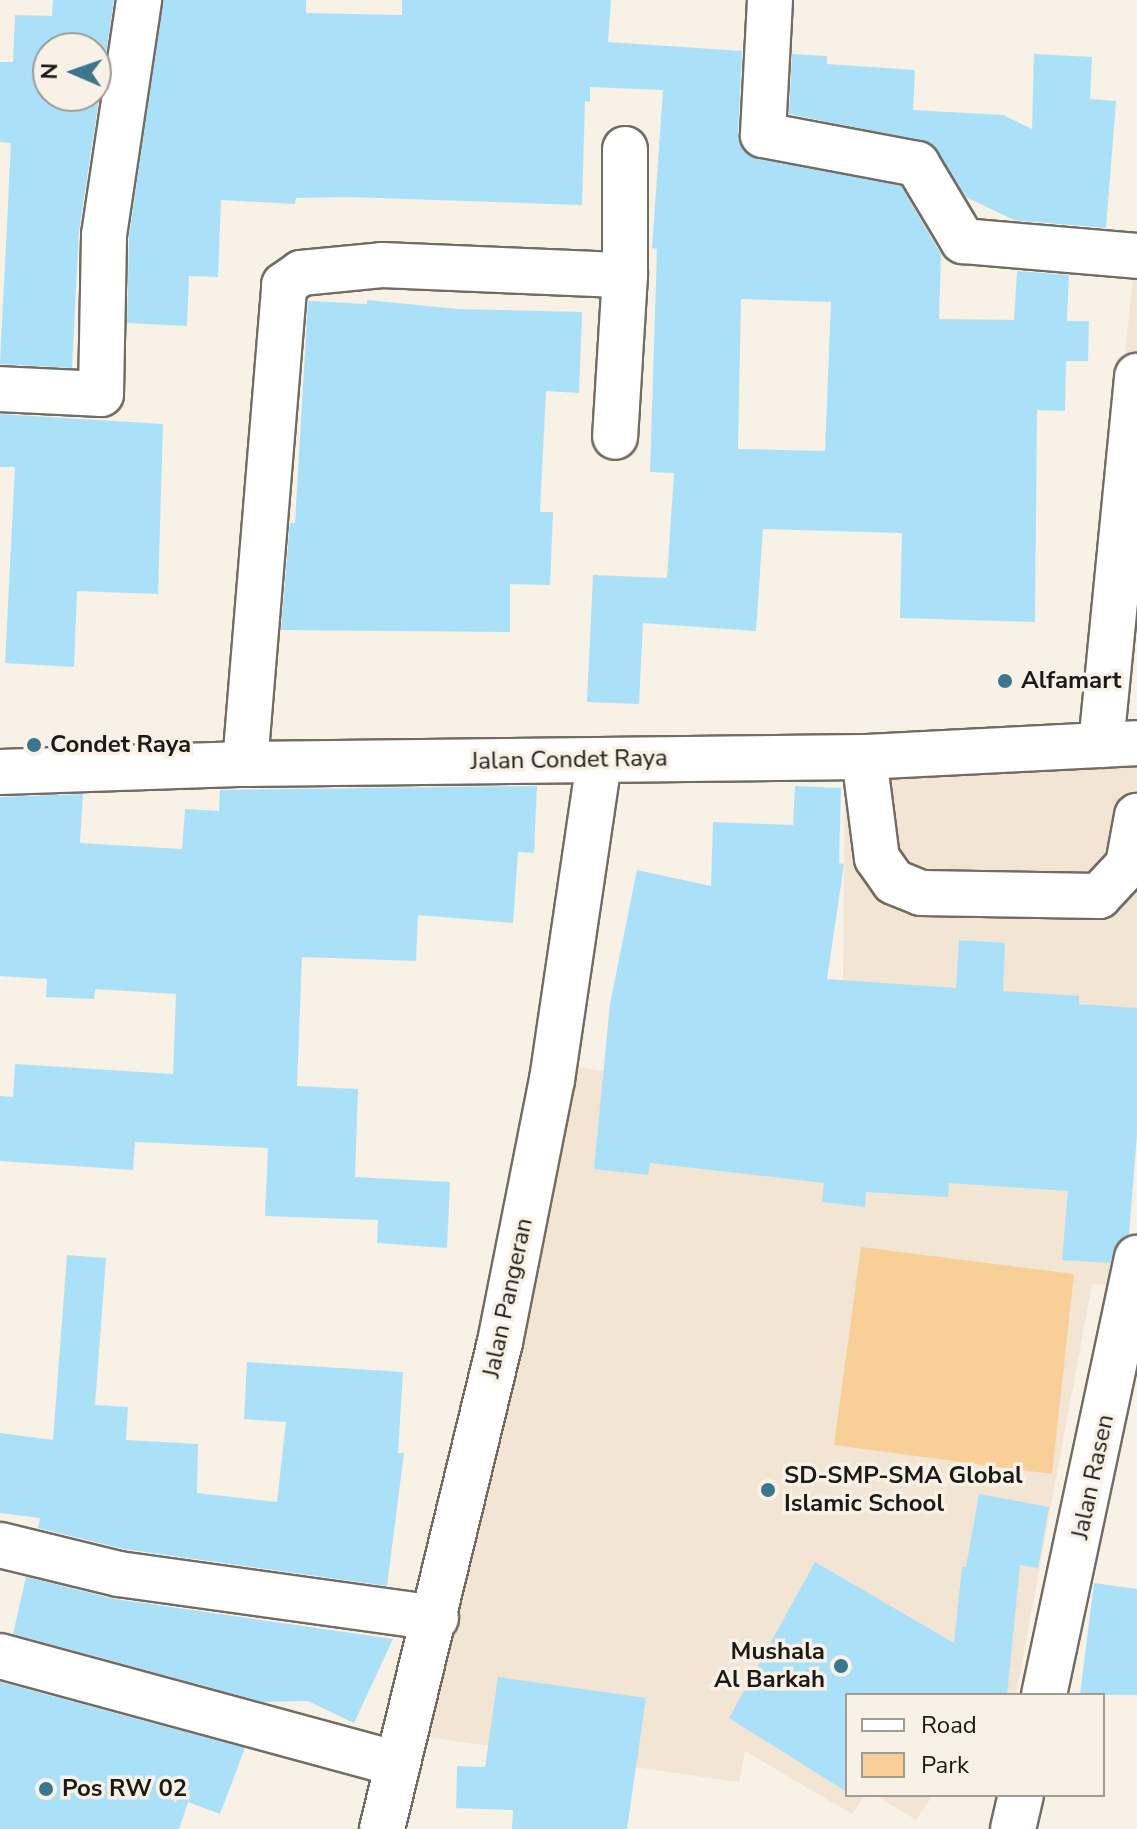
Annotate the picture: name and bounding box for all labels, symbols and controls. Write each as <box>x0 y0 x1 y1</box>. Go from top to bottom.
north arrow <box>32 32 112 112</box>
text: N <box>35 62 65 80</box>
place label: Alfamart <box>1021 667 1121 695</box>
marker: Alfamart <box>996 672 1014 690</box>
place label: Condet Raya <box>50 731 191 759</box>
marker: Condet Raya <box>25 736 43 754</box>
street label: Jalan Condet Raya <box>470 744 668 776</box>
street label: Jalan Pangeran <box>477 1215 539 1381</box>
street label: Jalan Rasen <box>1066 1412 1120 1542</box>
place label: SD-SMP-SMA Global Islamic School <box>784 1462 1023 1518</box>
marker: SD-SMP-SMA Global Islamic School <box>759 1481 777 1499</box>
place label: Mushala Al Barkah <box>714 1638 825 1694</box>
marker: Mushala Al Barkah <box>832 1657 850 1675</box>
legend <box>845 1693 1105 1797</box>
text: Road <box>921 1709 977 1741</box>
text: Park <box>921 1749 969 1781</box>
place label: Pos RW 02 <box>62 1775 187 1803</box>
marker: Pos RW 02 <box>37 1780 55 1798</box>

